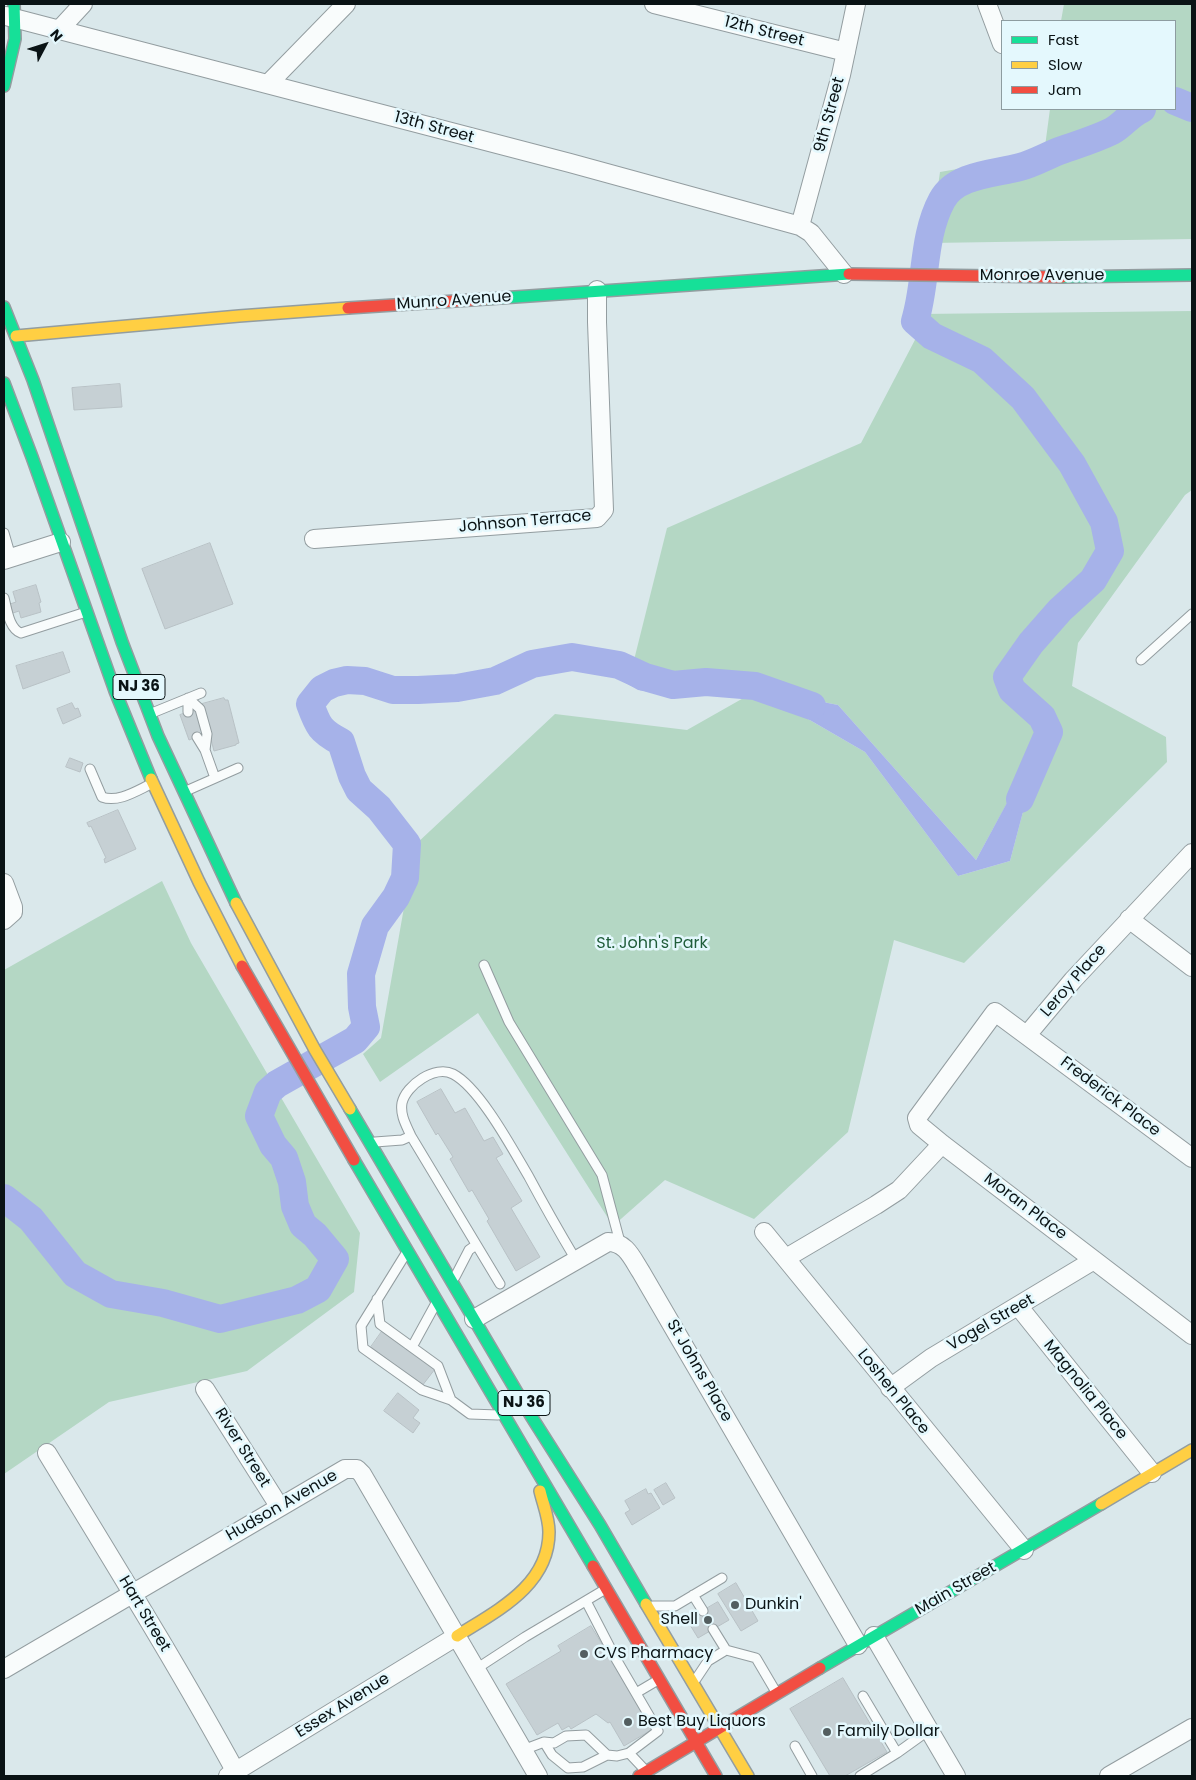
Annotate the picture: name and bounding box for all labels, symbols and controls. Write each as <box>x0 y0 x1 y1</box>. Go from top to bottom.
street label: 12th Street <box>722 13 806 51</box>
north arrow <box>20 20 70 70</box>
legend <box>1001 20 1176 110</box>
text: N <box>45 25 68 46</box>
text: Fast <box>1048 29 1079 50</box>
text: Slow <box>1048 54 1082 75</box>
street label: 9th Street <box>811 75 849 155</box>
text: Jam <box>1048 79 1082 100</box>
street label: 13th Street <box>392 108 476 148</box>
street label: Monroe Avenue <box>980 266 1104 286</box>
street label: Munro Avenue <box>396 287 512 315</box>
street label: Johnson Terrace <box>458 507 592 537</box>
road number: NJ 36 <box>113 674 165 700</box>
park label: St. John's Park <box>596 934 708 954</box>
street label: Leroy Place <box>1037 941 1111 1021</box>
street label: Frederick Place <box>1056 1053 1164 1141</box>
street label: Moran Place <box>980 1170 1070 1244</box>
street label: Vogel Street <box>944 1290 1038 1356</box>
street label: St Johns Place <box>662 1316 736 1426</box>
street label: Magnolia Place <box>1039 1336 1131 1444</box>
street label: Loshen Place <box>853 1346 933 1438</box>
road number: NJ 36 <box>498 1390 550 1416</box>
street label: River Street <box>210 1405 274 1491</box>
street label: Hudson Avenue <box>223 1466 341 1546</box>
street label: Main Street <box>912 1558 1000 1620</box>
street label: Hart Street <box>114 1573 174 1655</box>
place label: Dunkin' <box>745 1595 802 1615</box>
marker: Dunkin' <box>729 1599 741 1611</box>
place label: Shell <box>661 1610 698 1630</box>
marker: Shell <box>702 1614 714 1626</box>
place label: CVS Pharmacy <box>594 1644 713 1664</box>
marker: CVS Pharmacy <box>578 1648 590 1660</box>
street label: Essex Avenue <box>293 1670 393 1742</box>
place label: Best Buy Liquors <box>638 1712 766 1732</box>
marker: Best Buy Liquors <box>622 1716 634 1728</box>
place label: Family Dollar <box>837 1722 940 1742</box>
marker: Family Dollar <box>821 1726 833 1738</box>

